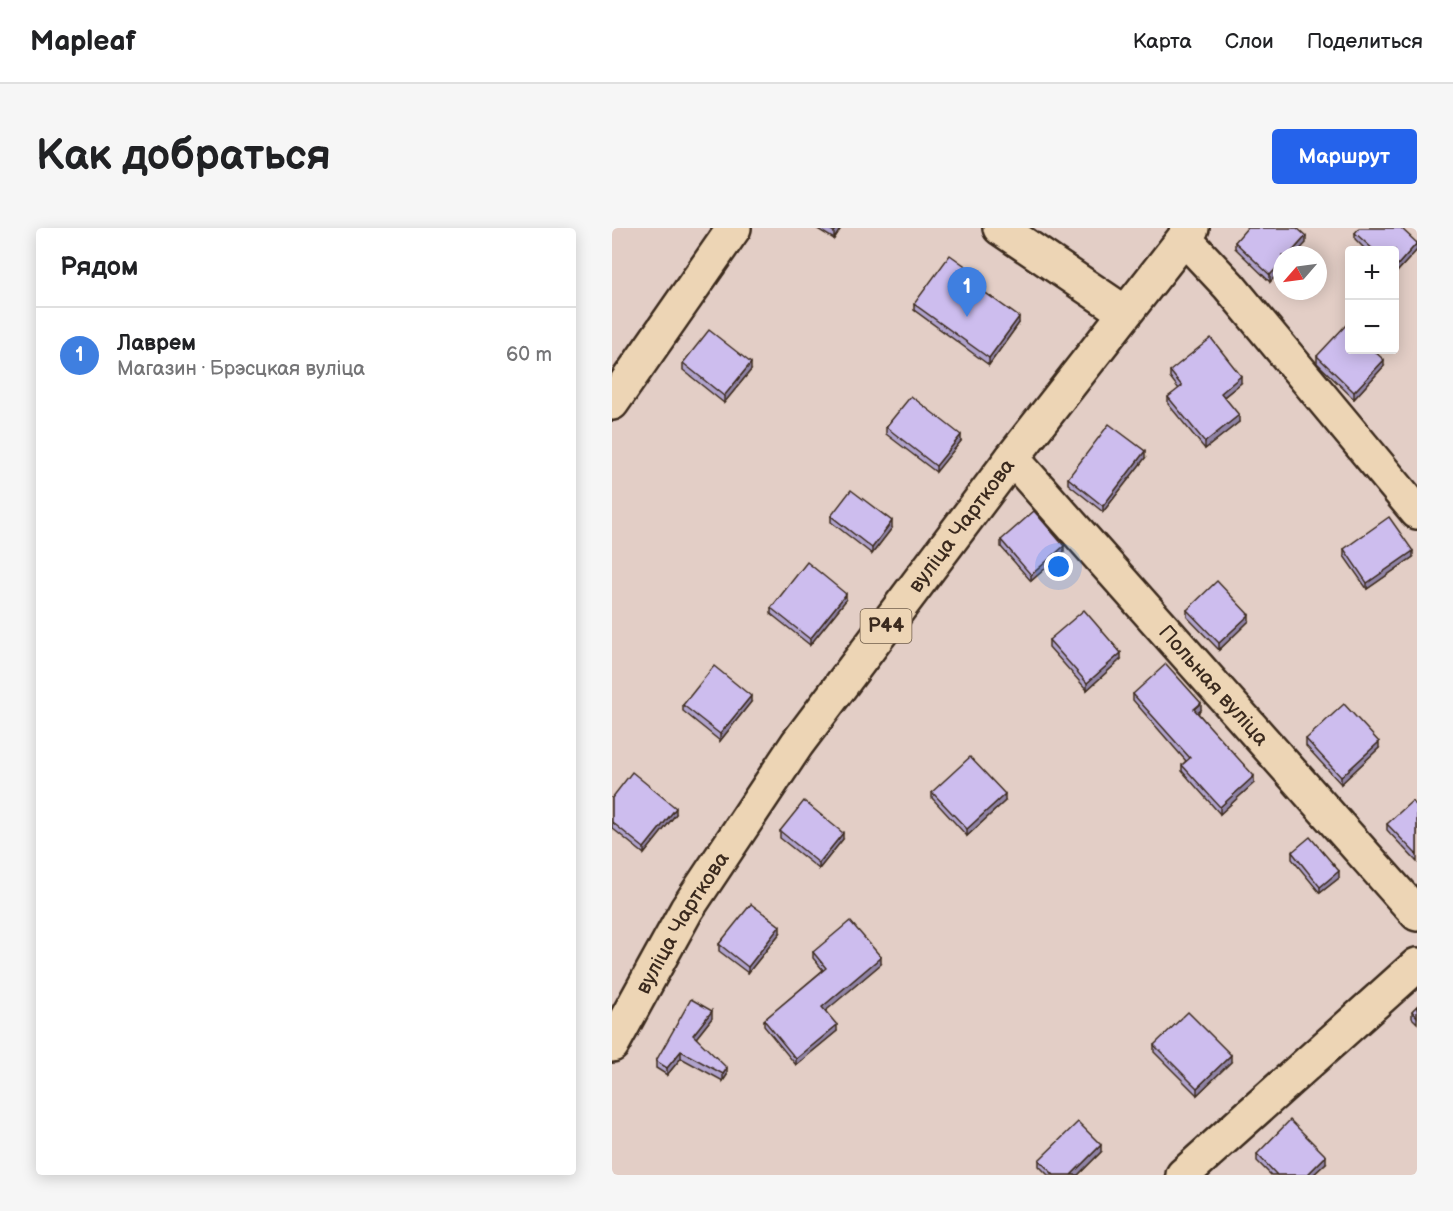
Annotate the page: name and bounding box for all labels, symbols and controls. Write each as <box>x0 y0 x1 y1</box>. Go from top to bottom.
text: Mapleaf <box>30 25 136 58</box>
text: Карта <box>1133 29 1192 54</box>
text: Слои <box>1225 29 1274 54</box>
text: Поделиться <box>1307 29 1423 54</box>
button: Маршрут <box>1272 129 1417 184</box>
text: Как добраться <box>36 131 331 182</box>
north arrow <box>1273 246 1327 300</box>
map controls <box>1345 246 1399 354</box>
button: + <box>1345 246 1399 300</box>
text: Рядом <box>60 252 138 283</box>
pin: 1 <box>948 268 986 317</box>
button: − <box>1345 300 1399 354</box>
text: Лаврем <box>117 330 196 357</box>
text: 1 <box>75 343 84 367</box>
text: 60 m <box>506 343 552 367</box>
text: Магазин · Брэсцкая вуліца <box>117 357 365 381</box>
street label: вуліца Чарткова <box>903 453 1020 597</box>
your location <box>1044 552 1073 581</box>
road number: Р44 <box>860 609 912 643</box>
street label: Польная вуліца <box>1154 620 1274 751</box>
street label: вуліца Чарткова <box>630 846 734 998</box>

